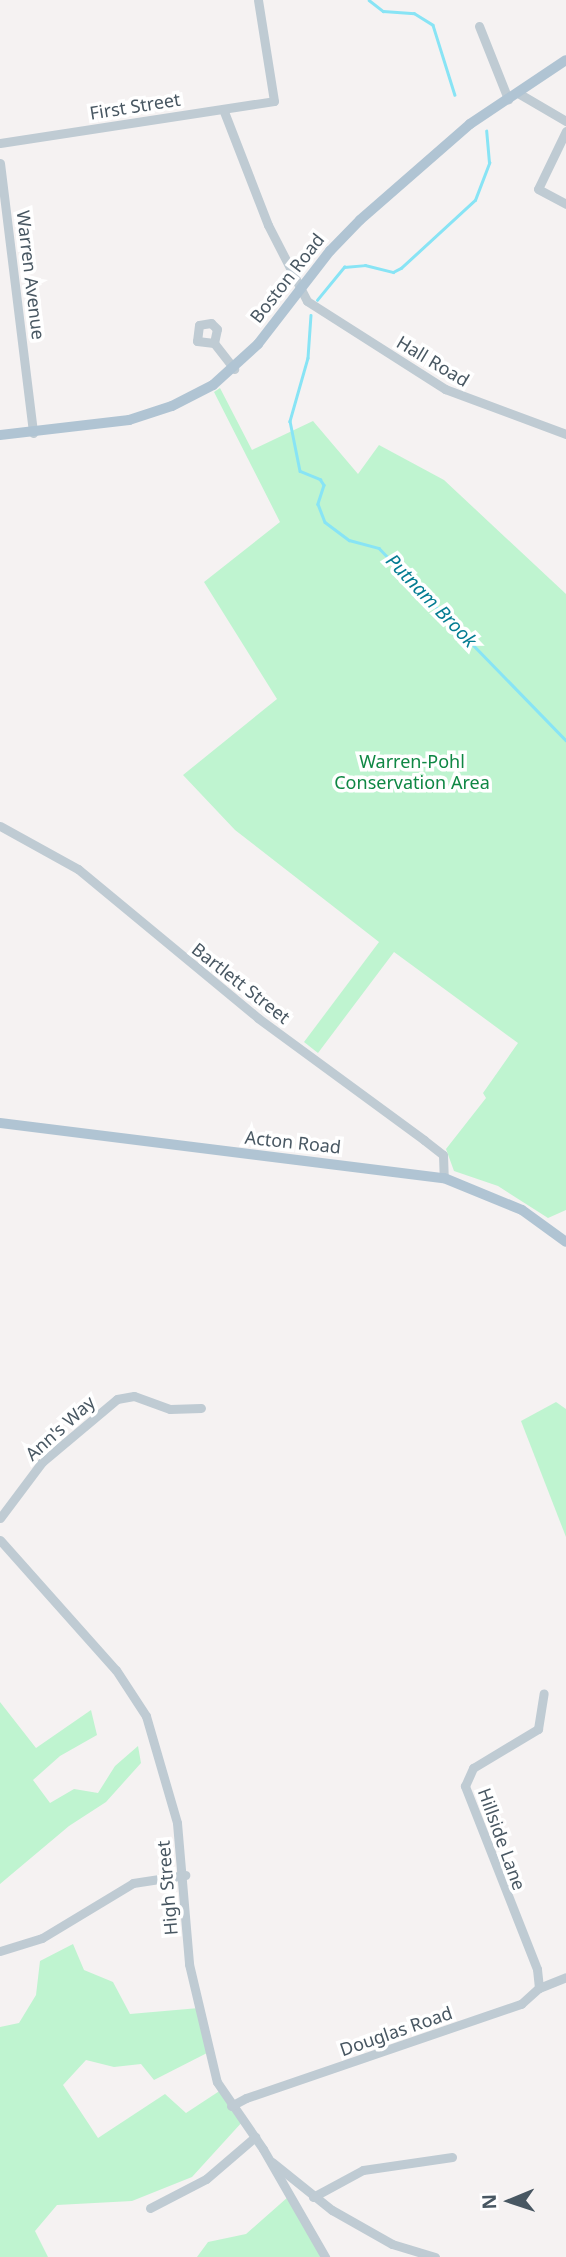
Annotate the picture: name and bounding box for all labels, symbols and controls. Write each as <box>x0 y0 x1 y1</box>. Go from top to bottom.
street label: First Street <box>88 88 182 124</box>
street label: Warren Avenue <box>12 209 50 341</box>
street label: Boston Road <box>245 229 329 327</box>
street label: Hall Road <box>393 331 473 391</box>
water label: Putnam Brook <box>381 550 481 652</box>
park label: Warren-Pohl Conservation Area <box>334 751 490 794</box>
street label: Bartlett Street <box>188 938 294 1028</box>
street label: Acton Road <box>244 1126 342 1158</box>
street label: Ann's Way <box>21 1391 99 1465</box>
street label: Hillside Lane <box>474 1785 530 1893</box>
street label: High Street <box>152 1840 182 1936</box>
street label: Douglas Road <box>337 2002 455 2060</box>
north arrow <box>475 2166 545 2236</box>
text: N <box>476 2194 502 2210</box>

